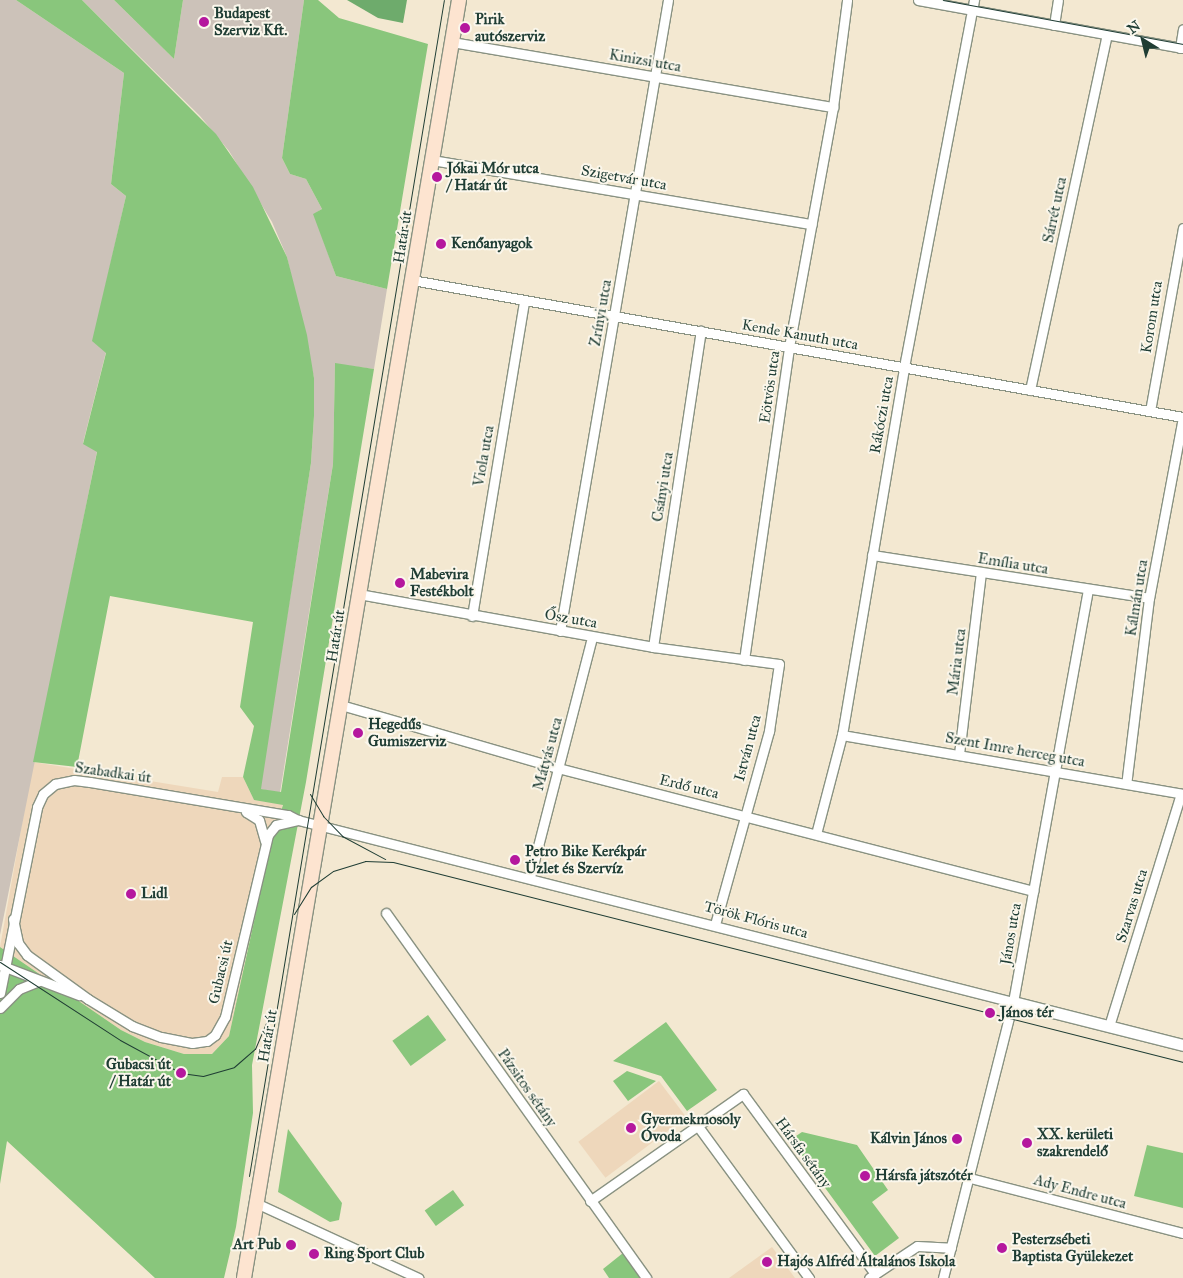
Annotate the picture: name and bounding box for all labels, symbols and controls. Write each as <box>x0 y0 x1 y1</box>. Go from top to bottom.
place label: Budapest Szerviz Kft. <box>214 4 287 39</box>
place label: Pirik autószerviz <box>475 10 545 45</box>
north arrow <box>1118 15 1168 65</box>
marker: Budapest Szerviz Kft. <box>198 16 210 28</box>
text: N <box>1124 17 1144 38</box>
marker: Pirik autószerviz <box>459 22 471 34</box>
street label: Kinizsi utca <box>608 46 682 76</box>
place label: Jókai Mór utca / Határ út <box>447 159 539 194</box>
street label: Szigetvár utca <box>580 162 668 194</box>
marker: Jókai Mór utca / Határ út <box>431 171 443 183</box>
street label: Sárrét utca <box>1039 175 1071 245</box>
street label: Határ út <box>390 209 416 265</box>
place label: Kenőanyagok <box>451 235 533 253</box>
marker: Kenőanyagok <box>435 238 447 250</box>
street label: Zrínyi utca <box>586 278 616 348</box>
street label: Korom utca <box>1137 280 1167 354</box>
street label: Kende Kanuth utca <box>740 316 860 354</box>
street label: Eötvös utca <box>756 350 784 424</box>
street label: Rákóczi utca <box>866 375 898 455</box>
street label: Viola utca <box>470 424 498 488</box>
street label: Csányi utca <box>649 451 677 523</box>
street label: Emília utca <box>976 550 1050 578</box>
street label: Kálmán utca <box>1122 558 1152 638</box>
place label: Mabevira Festékbolt <box>410 565 474 600</box>
marker: Mabevira Festékbolt <box>394 577 406 589</box>
street label: Ősz utca <box>543 606 599 632</box>
street label: Határ út <box>323 608 349 664</box>
street label: Mária utca <box>944 628 970 696</box>
street label: István utca <box>731 713 765 783</box>
place label: Hegedűs Gumiszerviz <box>368 715 446 750</box>
street label: Mátyás utca <box>530 715 566 793</box>
marker: Hegedűs Gumiszerviz <box>352 727 364 739</box>
street label: Szent Imre herceg utca <box>944 729 1086 771</box>
street label: Szabadkai út <box>74 759 152 787</box>
street label: Erdő utca <box>657 771 721 803</box>
place label: Petro Bike Kerékpár Üzlet és Szervíz <box>525 842 646 877</box>
marker: Petro Bike Kerékpár Üzlet és Szervíz <box>509 854 521 866</box>
street label: Szarvas utca <box>1112 867 1152 945</box>
place label: Lidl <box>141 885 168 903</box>
marker: Lidl <box>125 888 137 900</box>
street label: Török Flóris utca <box>702 897 810 943</box>
street label: János utca <box>997 902 1025 966</box>
street label: Gubacsi út <box>205 938 237 1006</box>
place label: János tér <box>1000 1004 1054 1022</box>
marker: János tér <box>984 1007 996 1019</box>
street label: Határ út <box>255 1008 281 1064</box>
street label: Pázsitos sétány <box>494 1046 560 1130</box>
place label: Gubacsi út / Határ út <box>106 1055 171 1090</box>
marker: Gubacsi út / Határ út <box>175 1067 187 1079</box>
place label: Gyermekmosoly Óvoda <box>641 1110 741 1145</box>
street label: Hársfa sétány <box>771 1114 835 1192</box>
marker: Gyermekmosoly Óvoda <box>625 1122 637 1134</box>
place label: XX. kerületi szakrendelő <box>1037 1125 1113 1160</box>
place label: Kálvin János <box>870 1130 947 1148</box>
marker: Kálvin János <box>951 1133 963 1145</box>
marker: XX. kerületi szakrendelő <box>1021 1137 1033 1149</box>
place label: Hársfa játszótér <box>875 1167 973 1185</box>
marker: Hársfa játszótér <box>859 1170 871 1182</box>
street label: Ady Endre utca <box>1032 1171 1128 1213</box>
place label: Pesterzsébeti Baptista Gyülekezet <box>1012 1230 1133 1265</box>
place label: Art Pub <box>233 1236 281 1254</box>
marker: Art Pub <box>285 1239 297 1251</box>
marker: Pesterzsébeti Baptista Gyülekezet <box>996 1242 1008 1254</box>
place label: Ring Sport Club <box>324 1245 424 1263</box>
marker: Ring Sport Club <box>308 1248 320 1260</box>
place label: Hajós Alfréd Általános Iskola <box>777 1253 955 1271</box>
marker: Hajós Alfréd Általános Iskola <box>761 1256 773 1268</box>

